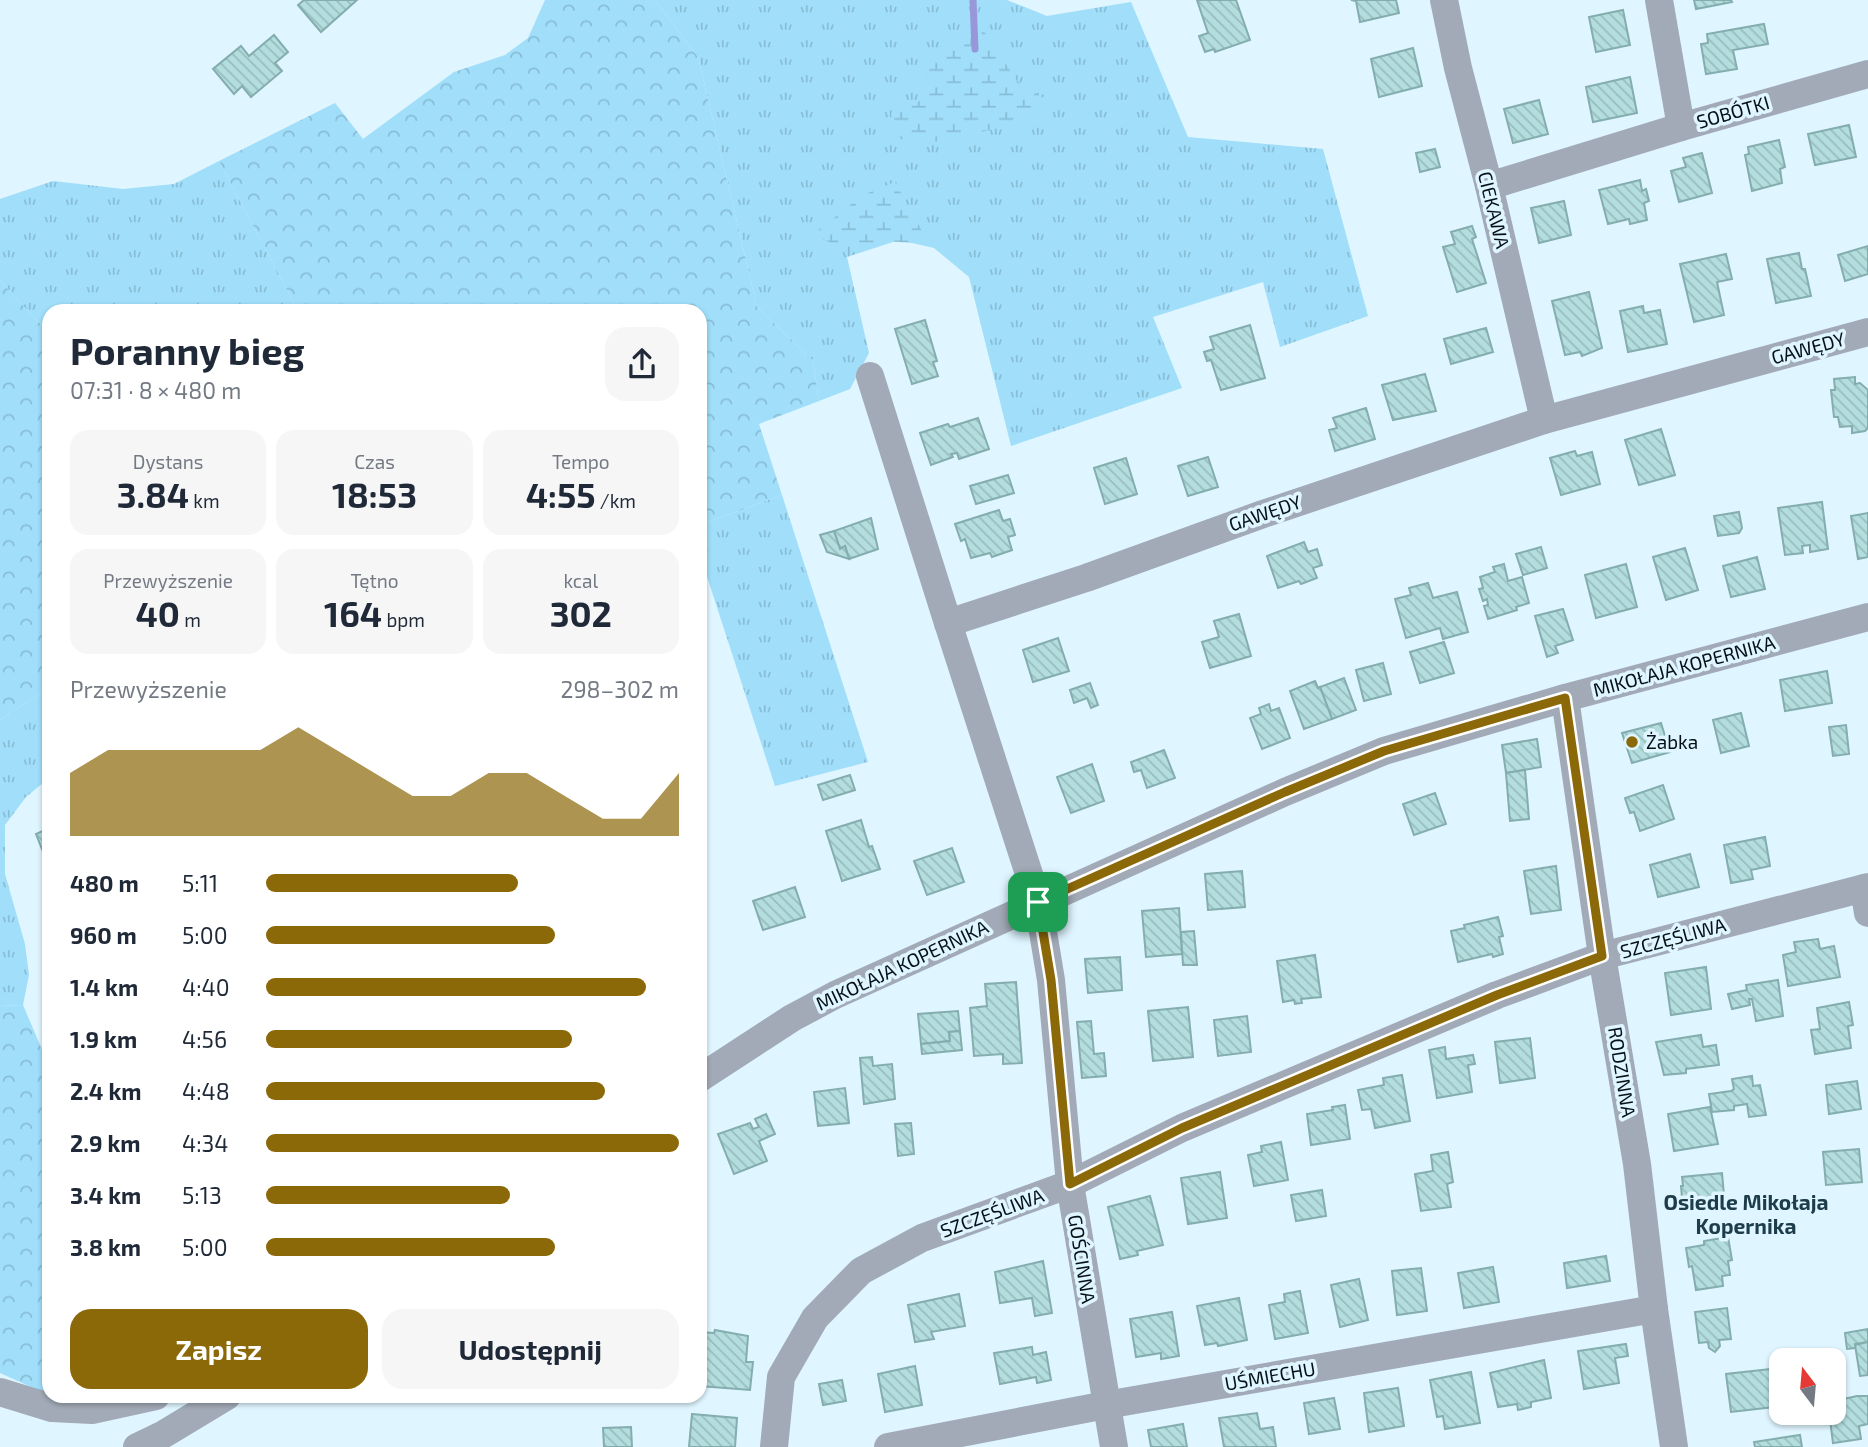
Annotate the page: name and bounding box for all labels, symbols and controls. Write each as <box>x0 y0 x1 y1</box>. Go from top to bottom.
street label: SOBÓTKI <box>1694 90 1772 133</box>
street label: CIEKAWA <box>1474 169 1515 251</box>
text: Poranny bieg <box>70 327 305 373</box>
button: share <box>605 327 679 401</box>
street label: GAWĘDY <box>1769 327 1847 368</box>
text: 07:31 · 8 × 480 m <box>70 376 241 404</box>
text: Dystans <box>133 450 204 473</box>
text: Czas <box>354 450 395 473</box>
text: Tempo <box>552 450 610 473</box>
text: 3.84 <box>117 473 189 515</box>
text: 18:53 <box>332 473 417 515</box>
text: 4:55 <box>526 473 596 515</box>
text: km <box>189 489 220 512</box>
text: /km <box>596 489 636 512</box>
street label: GAWĘDY <box>1226 489 1304 536</box>
text: Przewyższenie <box>103 569 233 592</box>
text: Tętno <box>350 569 399 592</box>
text: kcal <box>563 569 598 592</box>
text: 40 <box>136 592 180 634</box>
text: 164 <box>324 592 382 634</box>
text: 302 <box>550 592 612 634</box>
text: m <box>180 608 201 631</box>
text: bpm <box>382 608 425 631</box>
street label: MIKOŁAJA KOPERNIKA <box>1590 630 1778 701</box>
text: Przewyższenie <box>70 675 227 703</box>
text: 298–302 m <box>560 675 679 703</box>
place label: Żabka <box>1646 730 1698 753</box>
marker: Żabka <box>1624 734 1640 750</box>
text: 480 m <box>70 869 139 897</box>
text: 5:11 <box>182 869 218 897</box>
pin <box>1008 872 1068 932</box>
icon: arrive <box>1019 883 1057 921</box>
street label: SZCZĘŚLIWA <box>1618 912 1728 963</box>
street label: MIKOŁAJA KOPERNIKA <box>812 914 992 1015</box>
text: 960 m <box>70 921 137 949</box>
text: 5:00 <box>182 921 228 949</box>
text: 1.4 km <box>70 973 138 1001</box>
text: 4:40 <box>182 973 230 1001</box>
text: 1.9 km <box>70 1025 137 1053</box>
text: 4:56 <box>182 1025 227 1053</box>
street label: RODZINNA <box>1604 1025 1641 1119</box>
text: 2.4 km <box>70 1077 142 1105</box>
text: 4:48 <box>182 1077 230 1105</box>
text: 2.9 km <box>70 1129 141 1157</box>
text: 4:34 <box>182 1129 229 1157</box>
text: 3.4 km <box>70 1181 141 1209</box>
text: 5:13 <box>182 1181 222 1209</box>
street label: SZCZĘŚLIWA <box>937 1183 1047 1242</box>
district label: Osiedle Mikołaja Kopernika <box>1663 1189 1829 1238</box>
street label: GOŚCINNA <box>1064 1213 1101 1305</box>
text: 3.8 km <box>70 1233 141 1261</box>
text: 5:00 <box>182 1233 228 1261</box>
button: Zapisz <box>70 1309 368 1389</box>
button: Udostępnij <box>382 1309 679 1389</box>
north arrow <box>1769 1348 1846 1424</box>
map controls <box>1769 1348 1846 1425</box>
street label: UŚMIECHU <box>1223 1356 1317 1395</box>

